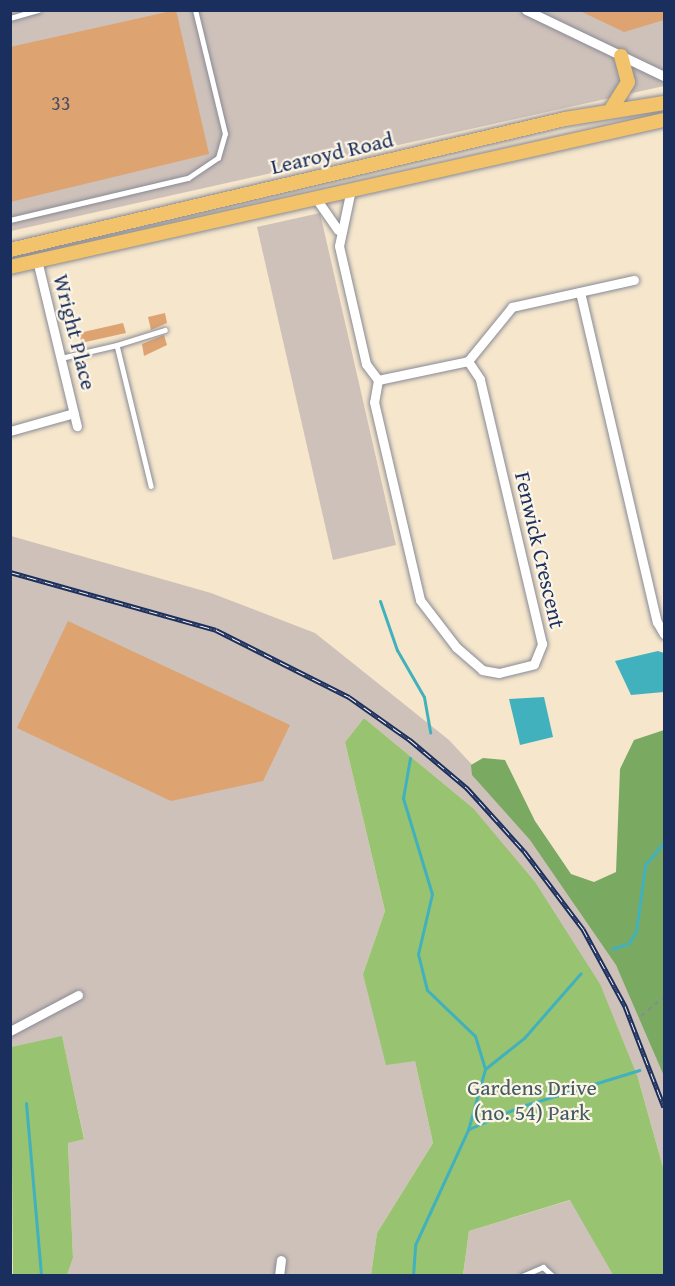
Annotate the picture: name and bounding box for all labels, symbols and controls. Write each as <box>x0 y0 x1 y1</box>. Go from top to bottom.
house number: 33 <box>51 90 71 114</box>
street label: Learoyd Road <box>268 126 396 180</box>
street label: Wright Place <box>48 271 102 393</box>
street label: Fenwick Crescent <box>509 469 571 631</box>
park label: Gardens Drive (no. 54) Park <box>467 1074 597 1126</box>

